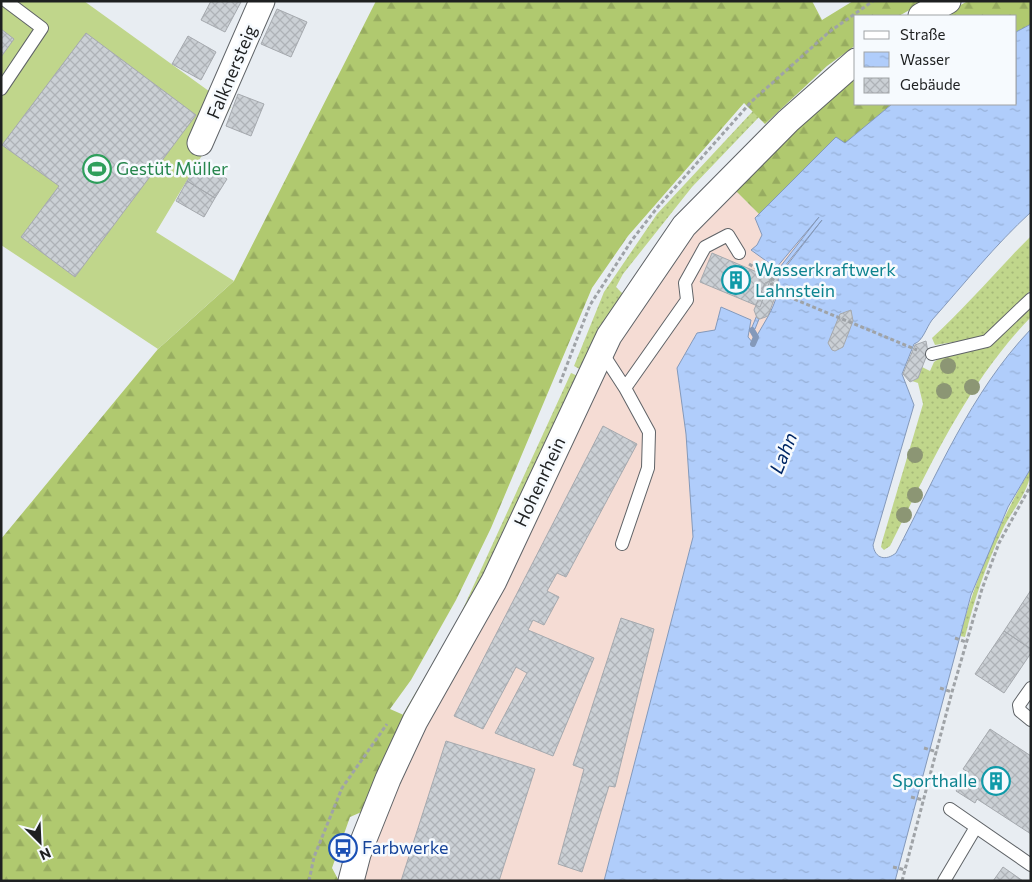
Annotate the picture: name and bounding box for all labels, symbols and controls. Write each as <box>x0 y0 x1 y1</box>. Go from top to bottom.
legend <box>854 15 1017 105</box>
street label: Falknersteig <box>201 21 261 122</box>
text: Straße <box>900 25 946 43</box>
text: Wasser <box>900 50 950 68</box>
text: Gebäude <box>900 75 961 93</box>
sports icon: Gestüt Müller <box>82 154 112 184</box>
place label: Gestüt Müller <box>116 157 228 179</box>
place label: Wasserkraftwerk Lahnstein <box>755 258 896 301</box>
building icon: Wasserkraftwerk Lahnstein <box>721 265 751 295</box>
water label: Lahn <box>764 429 801 477</box>
street label: Hohenrhein <box>509 433 569 530</box>
building icon: Sporthalle <box>981 766 1011 796</box>
place label: Sporthalle <box>892 769 977 791</box>
north arrow <box>15 817 65 867</box>
bus stop icon: Farbwerke <box>328 833 358 863</box>
place label: Farbwerke <box>362 836 449 858</box>
text: N <box>37 844 54 864</box>

